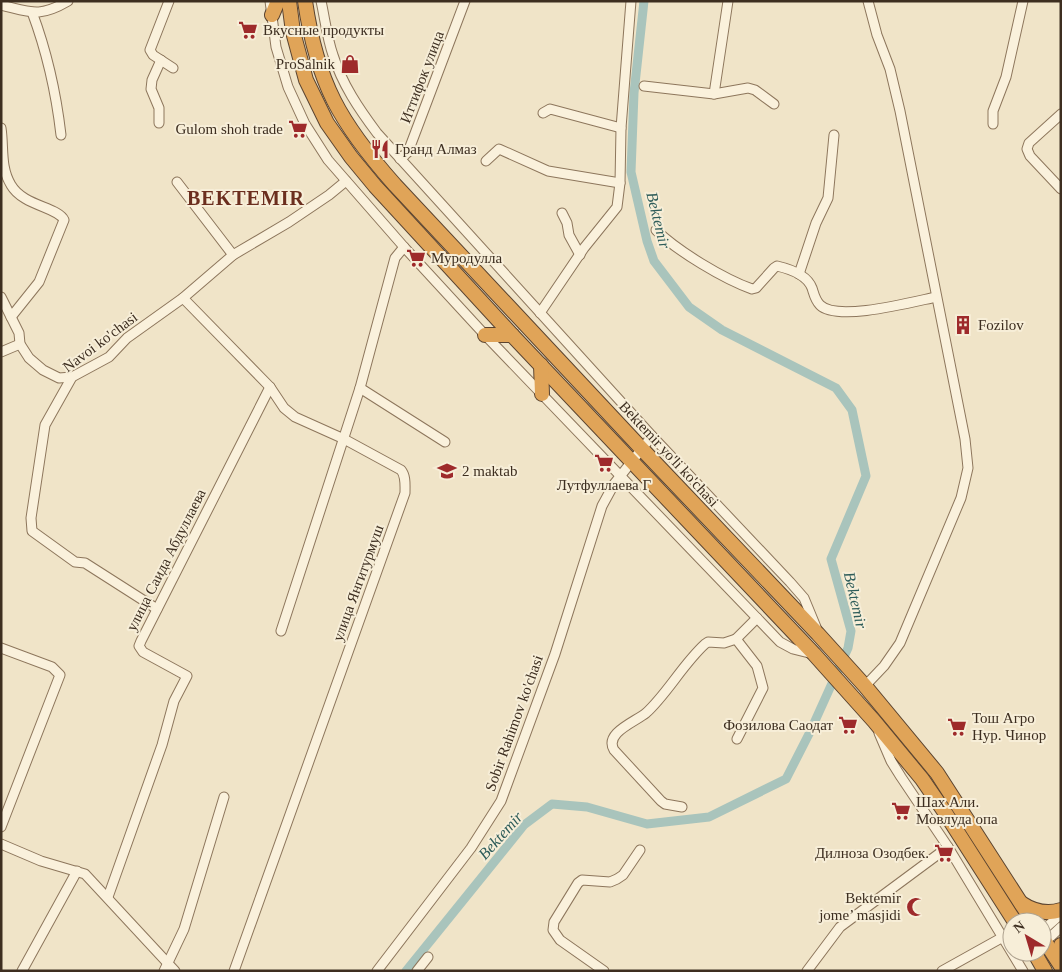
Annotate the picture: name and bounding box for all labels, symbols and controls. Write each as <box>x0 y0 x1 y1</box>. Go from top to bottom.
supermarket icon: Вкусные продукты <box>237 19 259 41</box>
place label: Вкусные продукты <box>263 22 384 38</box>
street label: Иттифок улица <box>397 28 447 125</box>
shop icon: ProSalnik <box>339 53 361 75</box>
place label: ProSalnik <box>276 56 335 72</box>
supermarket icon: Gulom shoh trade <box>287 118 309 140</box>
place label: Gulom shoh trade <box>176 121 283 137</box>
restaurant icon: Гранд Алмаз <box>369 138 391 160</box>
place label: Гранд Алмаз <box>395 141 477 157</box>
district label: BEKTEMIR <box>187 187 305 209</box>
water label: Bektemir <box>643 190 674 251</box>
supermarket icon: Муродулла <box>405 247 427 269</box>
place label: Муродулла <box>431 250 502 266</box>
street label: Navoi ko'chasi <box>60 309 140 375</box>
building icon: Fozilov <box>952 314 974 336</box>
place label: Fozilov <box>978 317 1024 333</box>
street label: Bektemir yo'li ko'chasi <box>616 398 722 510</box>
supermarket icon: Лутфуллаева Г <box>593 452 615 474</box>
school or university icon: 2 maktab <box>436 460 458 482</box>
place label: 2 maktab <box>462 463 517 479</box>
place label: Лутфуллаева Г <box>557 477 651 493</box>
street label: улица Саида Абдуллаева <box>123 486 209 634</box>
street label: улица Янгитурмуш <box>330 522 387 643</box>
water label: Bektemir <box>841 570 870 631</box>
street label: Sobir Rahimov ko'chasi <box>482 653 546 793</box>
place label: Тош Агро Нур. Чинор <box>972 710 1046 743</box>
supermarket icon: Фозилова Саодат <box>837 714 859 736</box>
supermarket icon: Тош Агро Нур. Чинор <box>946 716 968 738</box>
place label: Фозилова Саодат <box>723 717 833 733</box>
place label: Шах Али. Мовлуда опа <box>916 794 998 827</box>
supermarket icon: Шах Али. Мовлуда опа <box>890 800 912 822</box>
water label: Bektemir <box>475 808 527 862</box>
supermarket icon: Дилноза Озодбек. <box>933 842 955 864</box>
place label: Дилноза Озодбек. <box>815 845 929 861</box>
place label: Bektemir jome’ masjidi <box>818 890 901 923</box>
mosque icon: Bektemir jome’ masjidi <box>905 896 927 918</box>
north arrow <box>1002 912 1052 962</box>
text: N <box>1011 918 1028 936</box>

